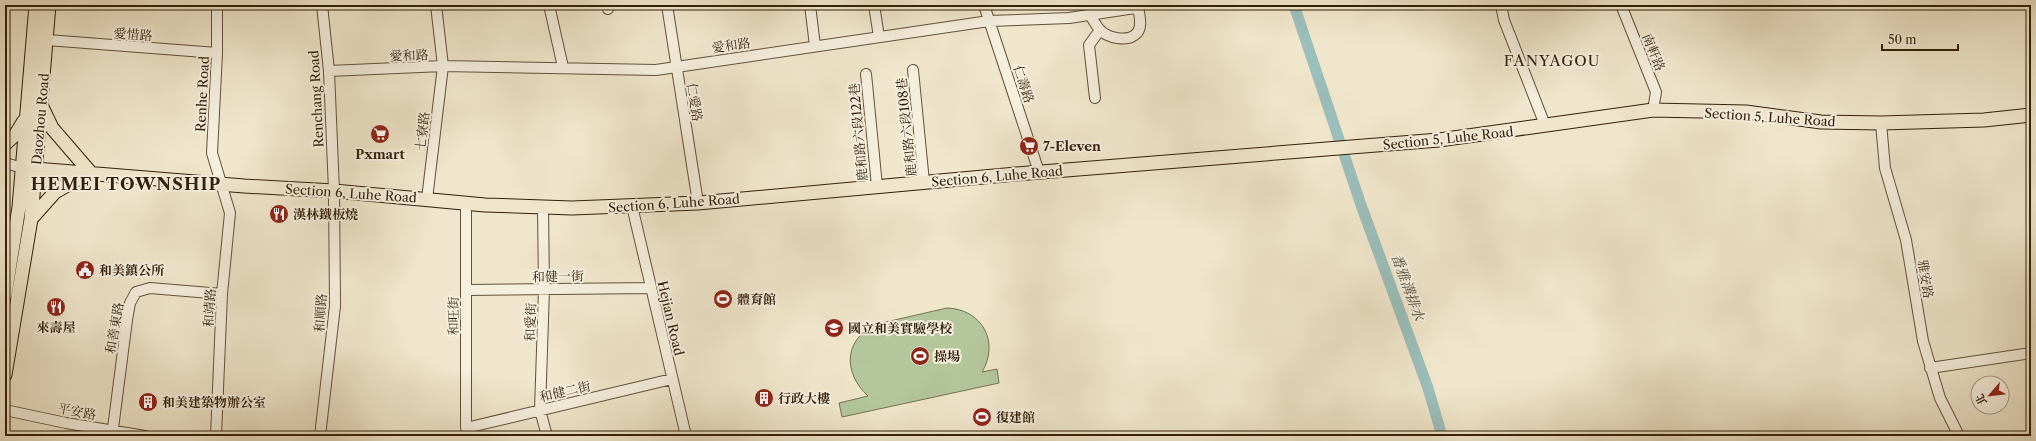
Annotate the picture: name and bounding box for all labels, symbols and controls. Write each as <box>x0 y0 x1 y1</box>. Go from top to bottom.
street label: 愛惜路 <box>113 25 153 43</box>
scale bar <box>1882 26 1958 52</box>
street label: 南軒路 <box>1639 31 1669 73</box>
text: 50 m <box>1888 32 1917 47</box>
street label: 愛和路 <box>711 34 751 56</box>
street label: 愛和路 <box>389 46 429 64</box>
street label: Renchang Road <box>305 50 327 148</box>
district label: FANYAGOU <box>1504 51 1600 70</box>
street label: Renhe Road <box>192 56 212 132</box>
street label: 仁壽路 <box>1010 63 1038 105</box>
street label: Daozhou Road <box>28 73 52 165</box>
street label: 鹿和路六段108巷 <box>893 77 919 177</box>
street label: 仁愛路 <box>684 81 706 123</box>
street label: 鹿和路六段122巷 <box>846 82 870 182</box>
street label: Section 5, Luhe Road <box>1704 104 1836 130</box>
street label: 七寮路 <box>412 111 432 151</box>
supermarket icon: Pxmart <box>369 123 391 145</box>
street label: Section 5, Luhe Road <box>1382 123 1514 153</box>
supermarket icon: 7-Eleven <box>1018 135 1040 157</box>
place label: 7-Eleven <box>1043 138 1101 154</box>
place label: Pxmart <box>355 146 405 162</box>
street label: Section 6, Luhe Road <box>931 162 1064 190</box>
district label: HEMEI TOWNSHIP <box>31 174 221 194</box>
street label: Section 6, Luhe Road <box>285 180 418 206</box>
street label: Section 6, Luhe Road <box>608 190 741 216</box>
restaurant icon: 漢林鐵板燒 <box>268 203 290 225</box>
place label: 漢林鐵板燒 <box>293 206 358 222</box>
water label: 番雅溝排水 <box>1388 251 1429 325</box>
street label: 雅安路 <box>1915 258 1937 300</box>
public building icon: 和美鎮公所 <box>74 259 96 281</box>
place label: 和美鎮公所 <box>99 262 165 278</box>
street label: 和健一街 <box>532 268 584 284</box>
street label: Hejian Road <box>655 279 687 357</box>
street label: 和靖路 <box>200 288 218 328</box>
sports icon: 體育館 <box>712 288 734 310</box>
place label: 體育館 <box>737 291 776 307</box>
street label: 和順路 <box>311 293 329 333</box>
restaurant icon: 來壽屋 <box>45 296 67 318</box>
street label: 和旺街 <box>445 296 461 336</box>
street label: 和善東路 <box>102 301 126 355</box>
street label: 和愛街 <box>521 302 539 342</box>
school or university icon: 國立和美實驗學校 <box>823 317 845 339</box>
place label: 來壽屋 <box>36 319 76 335</box>
place label: 國立和美實驗學校 <box>848 320 952 336</box>
sports icon: 操場 <box>909 345 931 367</box>
place label: 操場 <box>934 348 960 364</box>
north arrow <box>1970 375 2010 415</box>
street label: 和健二街 <box>538 377 592 405</box>
building icon: 行政大樓 <box>753 387 775 409</box>
place label: 行政大樓 <box>778 390 830 406</box>
building icon: 和美建築物辦公室 <box>137 391 159 413</box>
text: 北 <box>1972 392 1990 408</box>
place label: 和美建築物辦公室 <box>162 394 266 410</box>
street label: 平安路 <box>56 399 98 423</box>
sports icon: 復建館 <box>971 406 993 428</box>
place label: 復建館 <box>996 409 1035 425</box>

